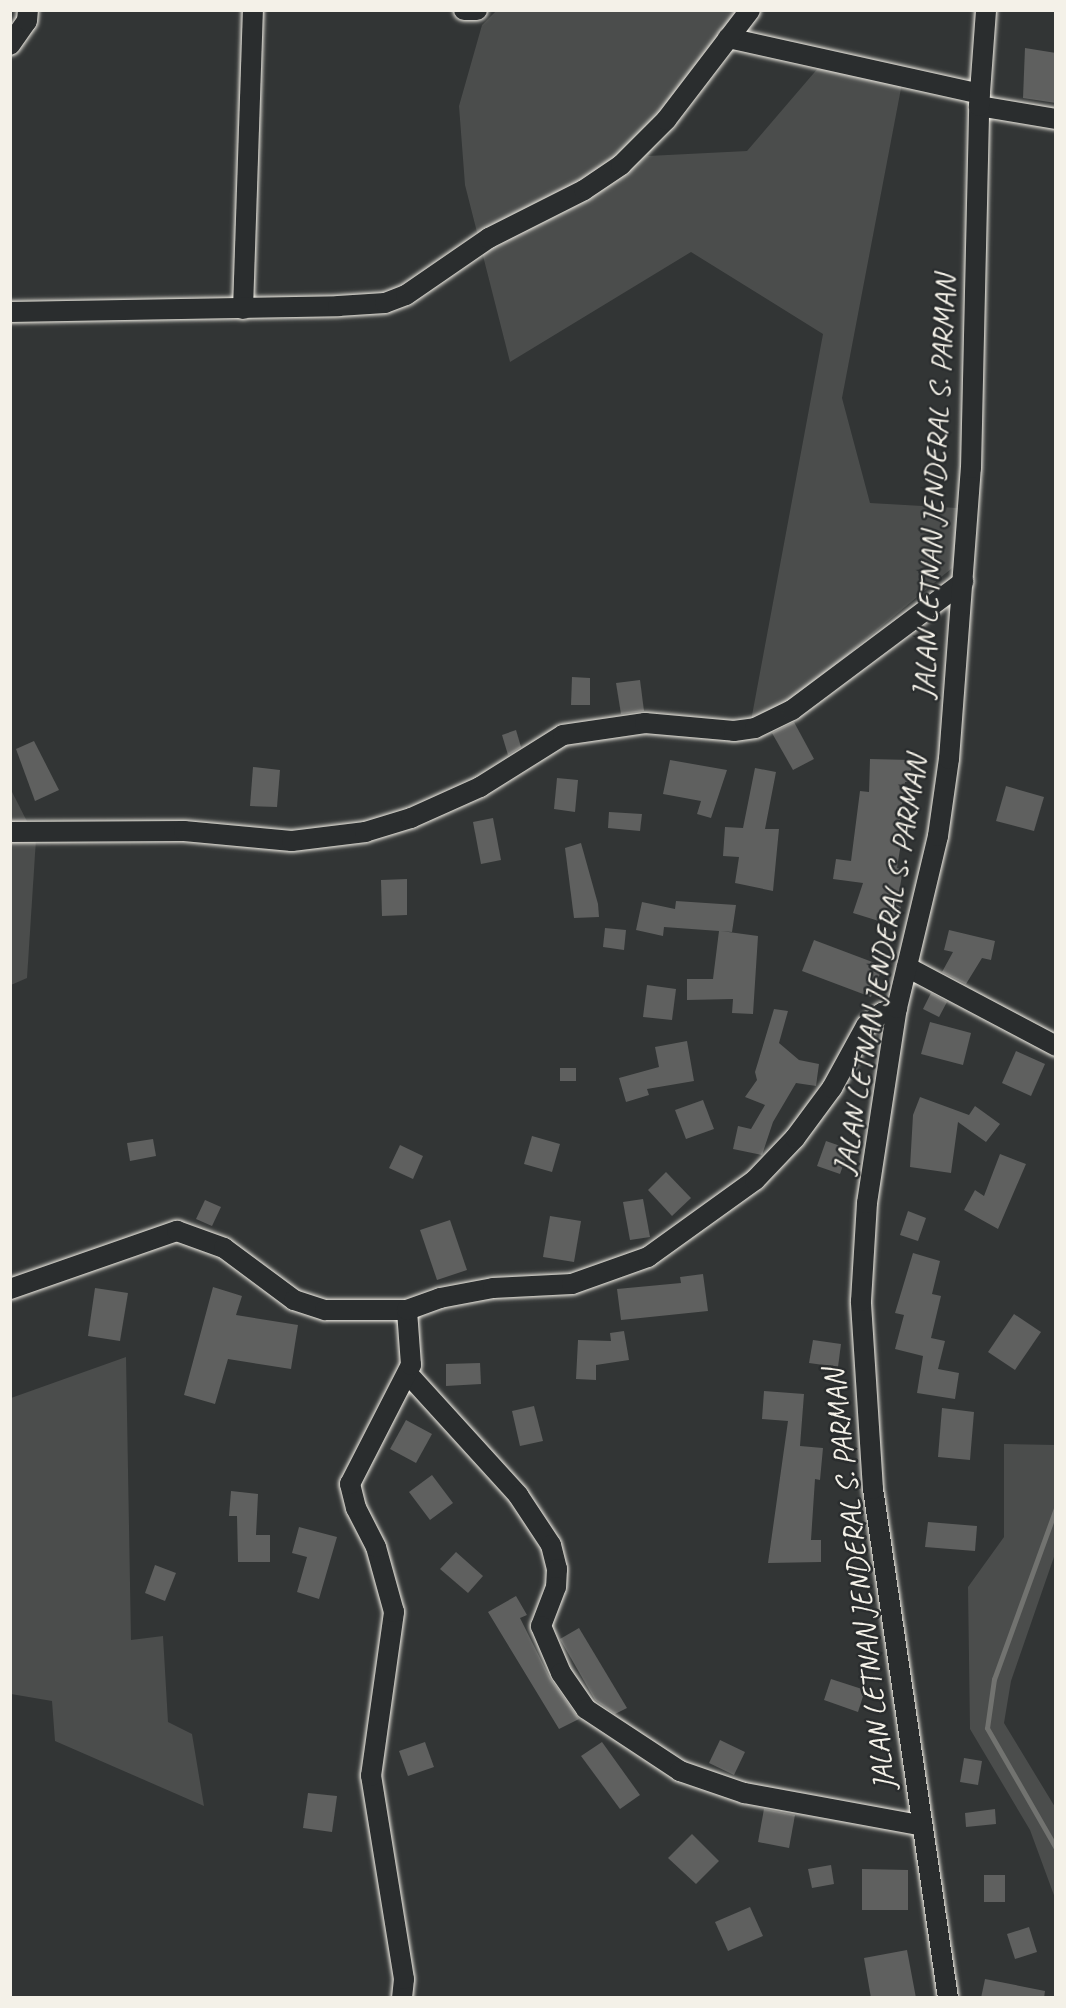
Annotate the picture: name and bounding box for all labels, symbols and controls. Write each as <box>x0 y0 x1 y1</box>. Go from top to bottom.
street label: JALAN LETNAN JENDERAL S. PARMAN <box>905 275 963 699</box>
street label: JALAN LETNAN JENDERAL S. PARMAN <box>826 753 934 1177</box>
street label: JALAN LETNAN JENDERAL S. PARMAN <box>815 1368 903 1792</box>

